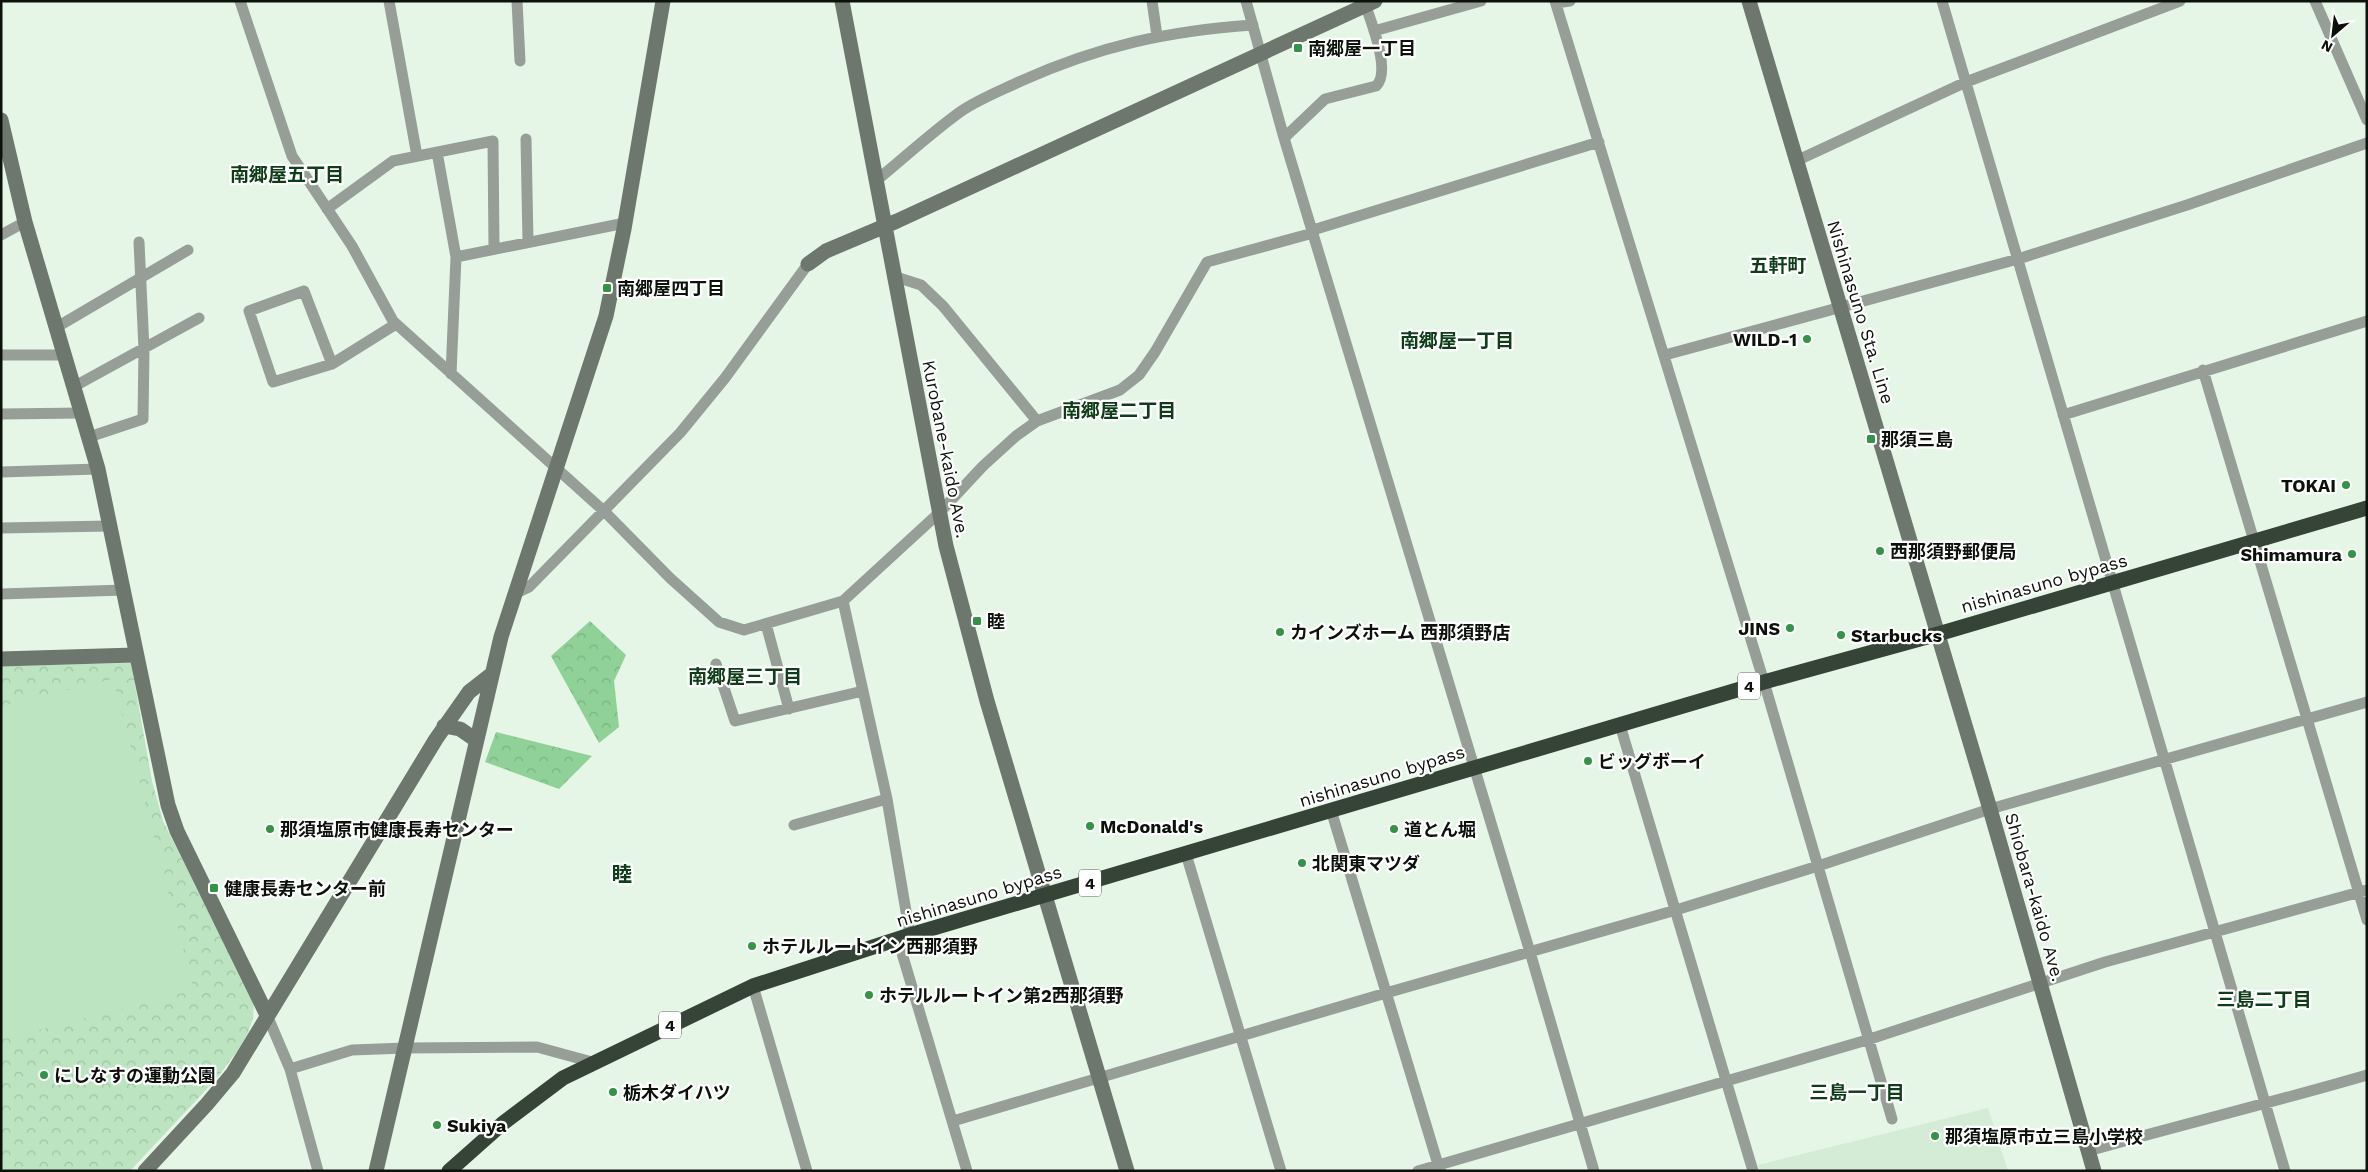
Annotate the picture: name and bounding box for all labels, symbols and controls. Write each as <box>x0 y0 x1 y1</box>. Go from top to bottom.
north arrow <box>2308 10 2358 60</box>
text: N <box>2319 37 2335 56</box>
place label: 南郷屋一丁目 <box>1308 38 1416 59</box>
marker: 南郷屋一丁目 <box>1292 42 1304 54</box>
district label: 南郷屋五丁目 <box>230 163 344 186</box>
street label: Nishinasuno Sta. Line <box>1823 218 1899 406</box>
district label: 五軒町 <box>1749 254 1807 277</box>
place label: 南郷屋四丁目 <box>617 278 725 299</box>
marker: 南郷屋四丁目 <box>601 282 613 294</box>
district label: 南郷屋一丁目 <box>1400 329 1514 352</box>
place label: WILD-1 <box>1733 329 1797 350</box>
marker: WILD-1 <box>1801 333 1813 345</box>
street label: Kurobane-kaido Ave. <box>918 358 974 540</box>
district label: 南郷屋二丁目 <box>1062 399 1176 422</box>
place label: 那須三島 <box>1881 429 1953 450</box>
marker: 那須三島 <box>1865 433 1877 445</box>
place label: TOKAI <box>2281 475 2336 496</box>
marker: TOKAI <box>2340 479 2352 491</box>
place label: 西那須野郵便局 <box>1890 541 2016 562</box>
place label: Shimamura <box>2240 544 2343 565</box>
marker: 西那須野郵便局 <box>1874 545 1886 557</box>
marker: Shimamura <box>2346 548 2358 560</box>
street label: nishinasuno bypass <box>1958 549 2130 617</box>
place label: 睦 <box>987 611 1005 632</box>
marker: 睦 <box>971 615 983 627</box>
place label: JINS <box>1738 618 1780 639</box>
place label: カインズホーム 西那須野店 <box>1290 622 1510 643</box>
marker: JINS <box>1784 622 1796 634</box>
place label: Starbucks <box>1851 625 1943 646</box>
marker: カインズホーム 西那須野店 <box>1274 626 1286 638</box>
marker: Starbucks <box>1835 629 1847 641</box>
district label: 南郷屋三丁目 <box>688 665 802 688</box>
road number: 4 <box>1738 672 1760 699</box>
street label: nishinasuno bypass <box>1297 741 1467 811</box>
place label: ビッグボーイ <box>1598 751 1706 772</box>
marker: ビッグボーイ <box>1582 755 1594 767</box>
street label: Shiobara-kaido Ave. <box>2001 810 2069 984</box>
place label: McDonald's <box>1100 816 1203 837</box>
place label: 那須塩原市健康長寿センター <box>280 819 514 840</box>
place label: 道とん堀 <box>1404 819 1476 840</box>
marker: McDonald's <box>1084 820 1096 832</box>
marker: 那須塩原市健康長寿センター <box>264 823 276 835</box>
marker: 道とん堀 <box>1388 823 1400 835</box>
place label: 北関東マツダ <box>1312 853 1420 874</box>
marker: 北関東マツダ <box>1296 857 1308 869</box>
street label: nishinasuno bypass <box>894 861 1064 931</box>
district label: 睦 <box>612 862 632 886</box>
road number: 4 <box>1079 870 1101 896</box>
place label: 健康長寿センター前 <box>224 878 386 899</box>
marker: 健康長寿センター前 <box>208 882 220 894</box>
place label: ホテルルートイン西那須野 <box>762 936 978 957</box>
marker: ホテルルートイン西那須野 <box>746 940 758 952</box>
place label: ホテルルートイン第2西那須野 <box>879 985 1124 1006</box>
district label: 三島二丁目 <box>2216 988 2312 1011</box>
marker: ホテルルートイン第2西那須野 <box>863 989 875 1001</box>
road number: 4 <box>659 1012 681 1038</box>
place label: にしなすの運動公園 <box>54 1065 216 1086</box>
marker: にしなすの運動公園 <box>38 1069 50 1081</box>
district label: 三島一丁目 <box>1809 1081 1905 1104</box>
place label: 栃木ダイハツ <box>623 1082 731 1103</box>
marker: 栃木ダイハツ <box>607 1086 619 1098</box>
place label: Sukiya <box>447 1115 507 1136</box>
marker: Sukiya <box>431 1119 443 1131</box>
place label: 那須塩原市立三島小学校 <box>1945 1126 2143 1147</box>
marker: 那須塩原市立三島小学校 <box>1929 1130 1941 1142</box>

